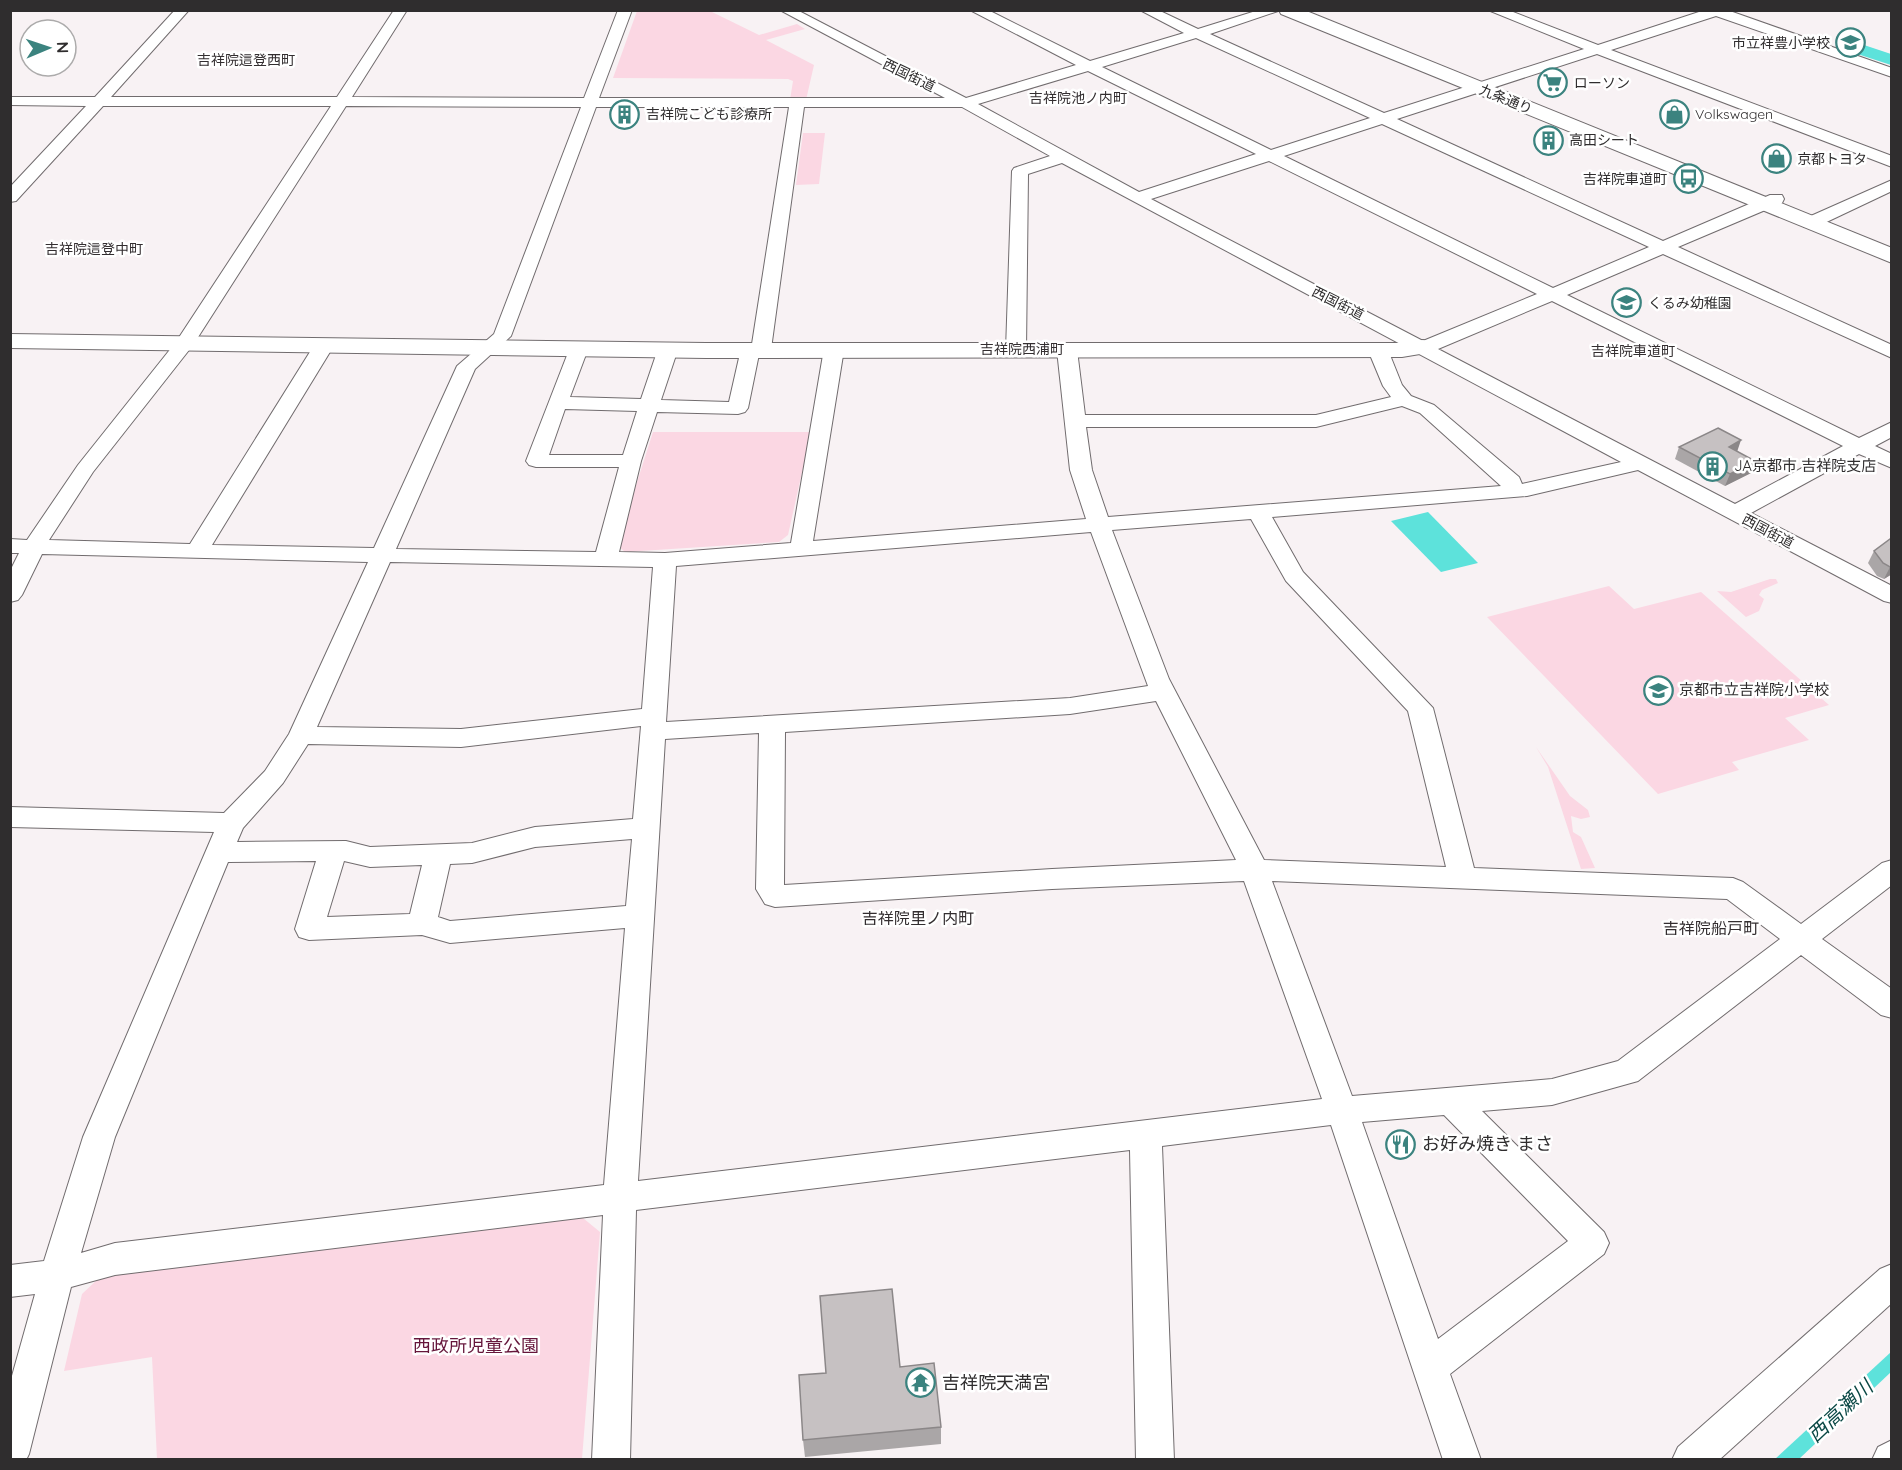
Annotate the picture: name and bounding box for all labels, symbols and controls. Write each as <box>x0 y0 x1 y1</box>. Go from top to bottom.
north arrow <box>18 18 78 78</box>
school or university icon: 市立祥豊小学校 <box>1835 27 1867 59</box>
place label: 市立祥豊小学校 <box>1732 34 1830 52</box>
text: N <box>53 41 73 54</box>
district label: 吉祥院這登西町 <box>197 51 295 69</box>
street label: 西国街道 <box>880 55 938 95</box>
supermarket icon: ローソン <box>1537 67 1569 99</box>
place label: ローソン <box>1574 74 1630 92</box>
street label: 九条通り <box>1477 80 1535 118</box>
district label: 吉祥院池ノ内町 <box>1029 89 1127 107</box>
building icon: 吉祥院こども診療所 <box>609 98 641 130</box>
shop icon: Volkswagen <box>1658 98 1690 130</box>
place label: 吉祥院こども診療所 <box>646 105 772 123</box>
place label: Volkswagen <box>1695 105 1773 123</box>
building icon: 高田シート <box>1532 124 1564 156</box>
place label: 高田シート <box>1569 131 1639 149</box>
shop icon: 京都トヨタ <box>1760 143 1792 175</box>
place label: 京都トヨタ <box>1797 150 1867 168</box>
bus stop icon: 吉祥院車道町 <box>1672 163 1704 195</box>
place label: 吉祥院車道町 <box>1583 170 1667 188</box>
district label: 吉祥院這登中町 <box>45 240 143 258</box>
street label: 西国街道 <box>1309 282 1367 324</box>
school or university icon: くるみ幼稚園 <box>1611 287 1643 319</box>
place label: くるみ幼稚園 <box>1648 294 1732 312</box>
district label: 吉祥院西浦町 <box>980 340 1064 358</box>
district label: 吉祥院車道町 <box>1591 342 1675 360</box>
building icon: JA京都市 吉祥院支店 <box>1697 450 1729 482</box>
place label: JA京都市 吉祥院支店 <box>1734 456 1876 475</box>
street label: 西国街道 <box>1739 510 1797 552</box>
school or university icon: 京都市立吉祥院小学校 <box>1642 674 1674 706</box>
place label: 京都市立吉祥院小学校 <box>1679 680 1829 699</box>
district label: 吉祥院里ノ内町 <box>862 908 974 928</box>
district label: 吉祥院船戸町 <box>1663 918 1759 938</box>
restaurant icon: お好み焼き まさ <box>1385 1128 1417 1160</box>
place label: お好み焼き まさ <box>1422 1132 1553 1155</box>
park label: 西政所児童公園 <box>413 1334 539 1357</box>
temple icon: 吉祥院天満宮 <box>905 1367 937 1399</box>
place label: 吉祥院天満宮 <box>942 1371 1050 1394</box>
water label: 西高瀬川 <box>1802 1373 1879 1447</box>

